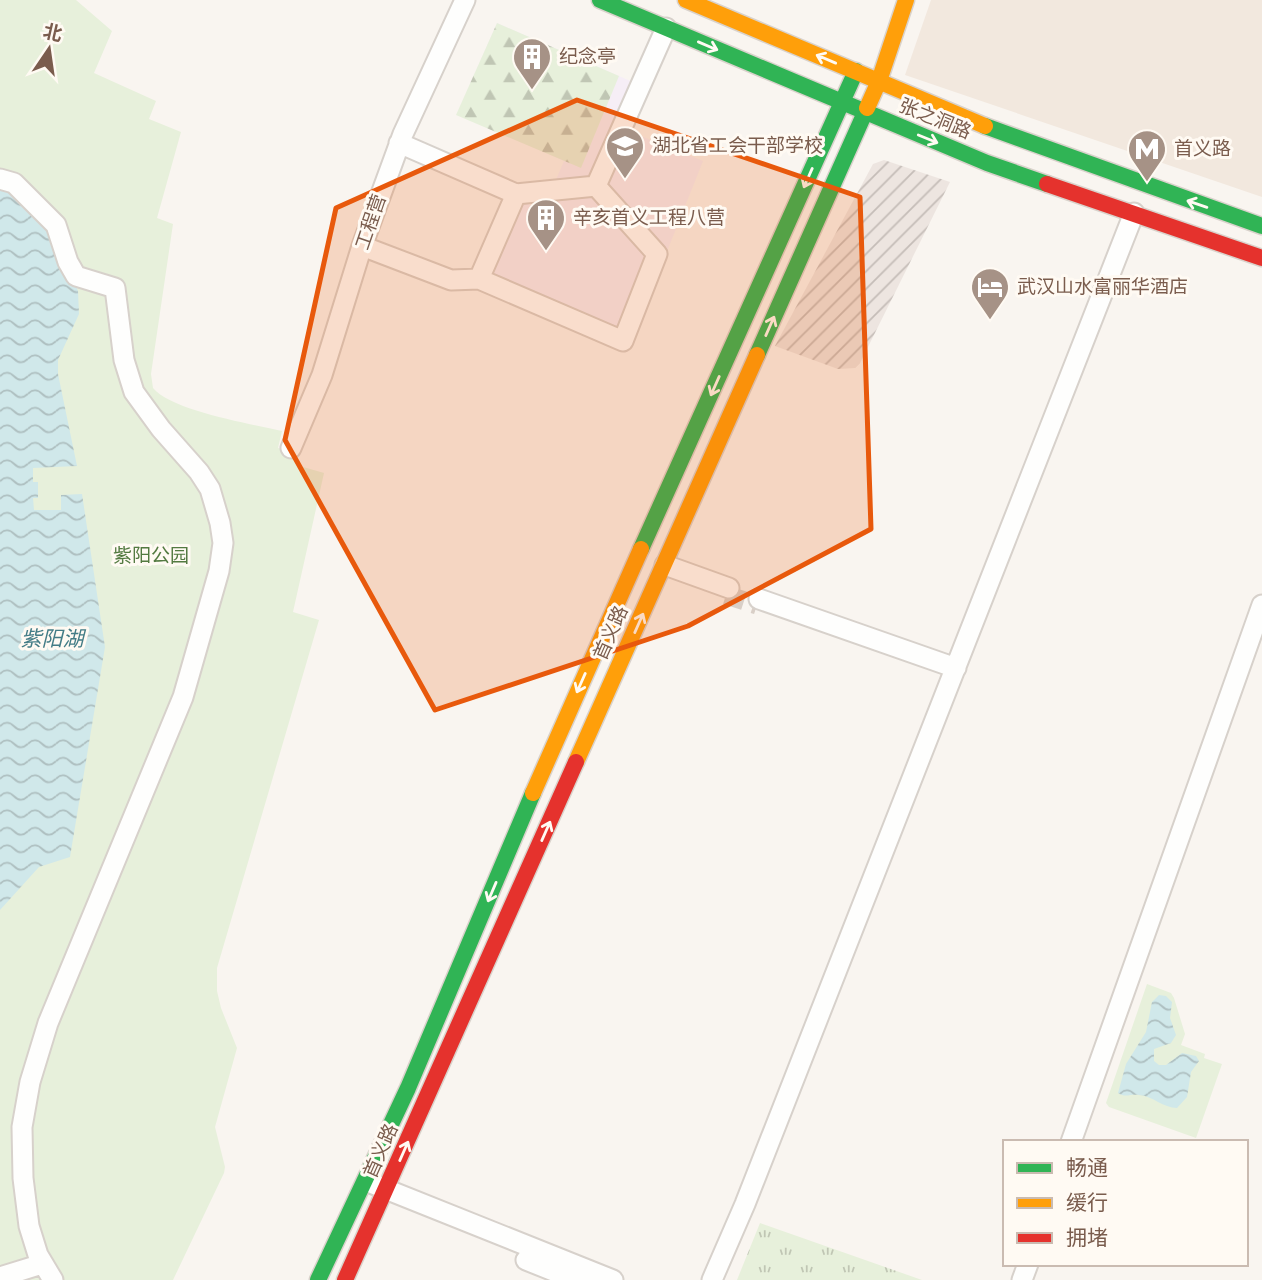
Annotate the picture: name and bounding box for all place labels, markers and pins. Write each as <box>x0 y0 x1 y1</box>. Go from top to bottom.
building icon: 纪念亭 <box>511 36 553 91</box>
place label: 纪念亭 <box>559 45 616 69</box>
school or university icon: 湖北省工会干部学校 <box>604 125 646 180</box>
metro station icon: 首义路 <box>1126 128 1168 183</box>
place label: 湖北省工会干部学校 <box>652 134 823 158</box>
place label: 首义路 <box>1174 137 1231 161</box>
building icon: 辛亥首义工程八营 <box>525 197 567 252</box>
place label: 辛亥首义工程八营 <box>573 206 725 230</box>
hotel icon: 武汉山水富丽华酒店 <box>969 266 1011 321</box>
place label: 武汉山水富丽华酒店 <box>1017 275 1188 299</box>

